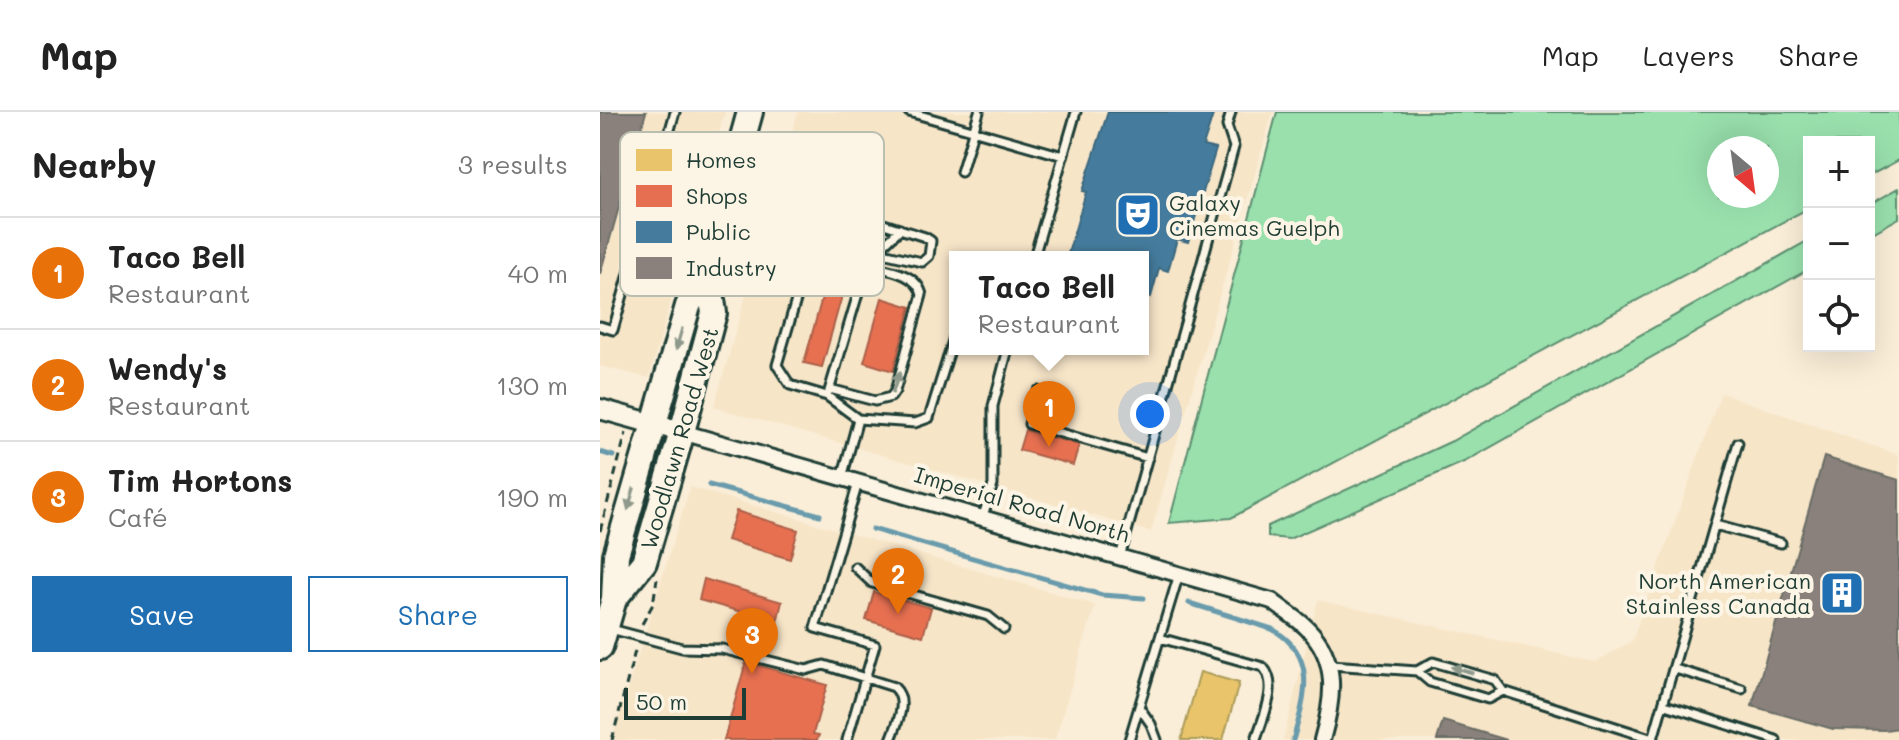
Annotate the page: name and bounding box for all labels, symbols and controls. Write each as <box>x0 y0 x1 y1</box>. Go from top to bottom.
text: Map <box>40 30 118 80</box>
text: Map <box>1542 37 1599 73</box>
text: Layers <box>1643 37 1735 73</box>
text: Share <box>1779 37 1859 73</box>
legend <box>620 132 884 296</box>
north arrow <box>1707 136 1779 208</box>
map controls <box>1803 136 1875 352</box>
button: + <box>1803 136 1875 208</box>
text: Nearby <box>32 142 157 187</box>
text: Homes <box>686 145 757 174</box>
text: 3 results <box>458 147 568 181</box>
text: Shops <box>686 181 748 210</box>
place label: Galaxy Cinemas Guelph <box>1169 188 1340 242</box>
theatre icon: Galaxy Cinemas Guelph <box>1114 191 1162 239</box>
button: − <box>1803 208 1875 280</box>
text: Public <box>686 217 751 246</box>
text: Taco Bell <box>108 236 245 276</box>
popup <box>949 251 1149 355</box>
text: Industry <box>686 253 777 282</box>
text: 1 <box>52 256 64 290</box>
text: 40 m <box>508 256 568 290</box>
text: Taco Bell <box>978 266 1115 306</box>
text: Restaurant <box>108 276 250 310</box>
button: locate <box>1803 280 1875 352</box>
text: Restaurant <box>978 306 1120 340</box>
street label: Woodlawn Road West <box>633 323 725 553</box>
one-way arrow <box>672 328 685 352</box>
text: Wendy's <box>108 348 227 388</box>
text: 2 <box>51 368 65 402</box>
text: 130 m <box>496 368 568 402</box>
one-way arrow <box>890 371 903 395</box>
pin: 1 <box>1023 381 1075 447</box>
text: Restaurant <box>108 388 250 422</box>
your location <box>1130 394 1170 434</box>
street label: Imperial Road North <box>911 459 1133 549</box>
text: Tim Hortons <box>108 460 292 500</box>
text: 3 <box>50 480 66 514</box>
text: 190 m <box>496 480 568 514</box>
one-way arrow <box>625 487 637 512</box>
text: Café <box>108 500 168 534</box>
pin: 2 <box>872 548 924 614</box>
place label: North American Stainless Canada <box>1626 566 1811 620</box>
building icon: North American Stainless Canada <box>1818 569 1866 617</box>
button: Save <box>32 576 292 652</box>
button: Share <box>308 576 568 652</box>
pin: 3 <box>726 608 778 674</box>
one-way arrow <box>1449 664 1474 676</box>
scale bar <box>624 684 746 720</box>
text: 50 m <box>636 687 687 716</box>

